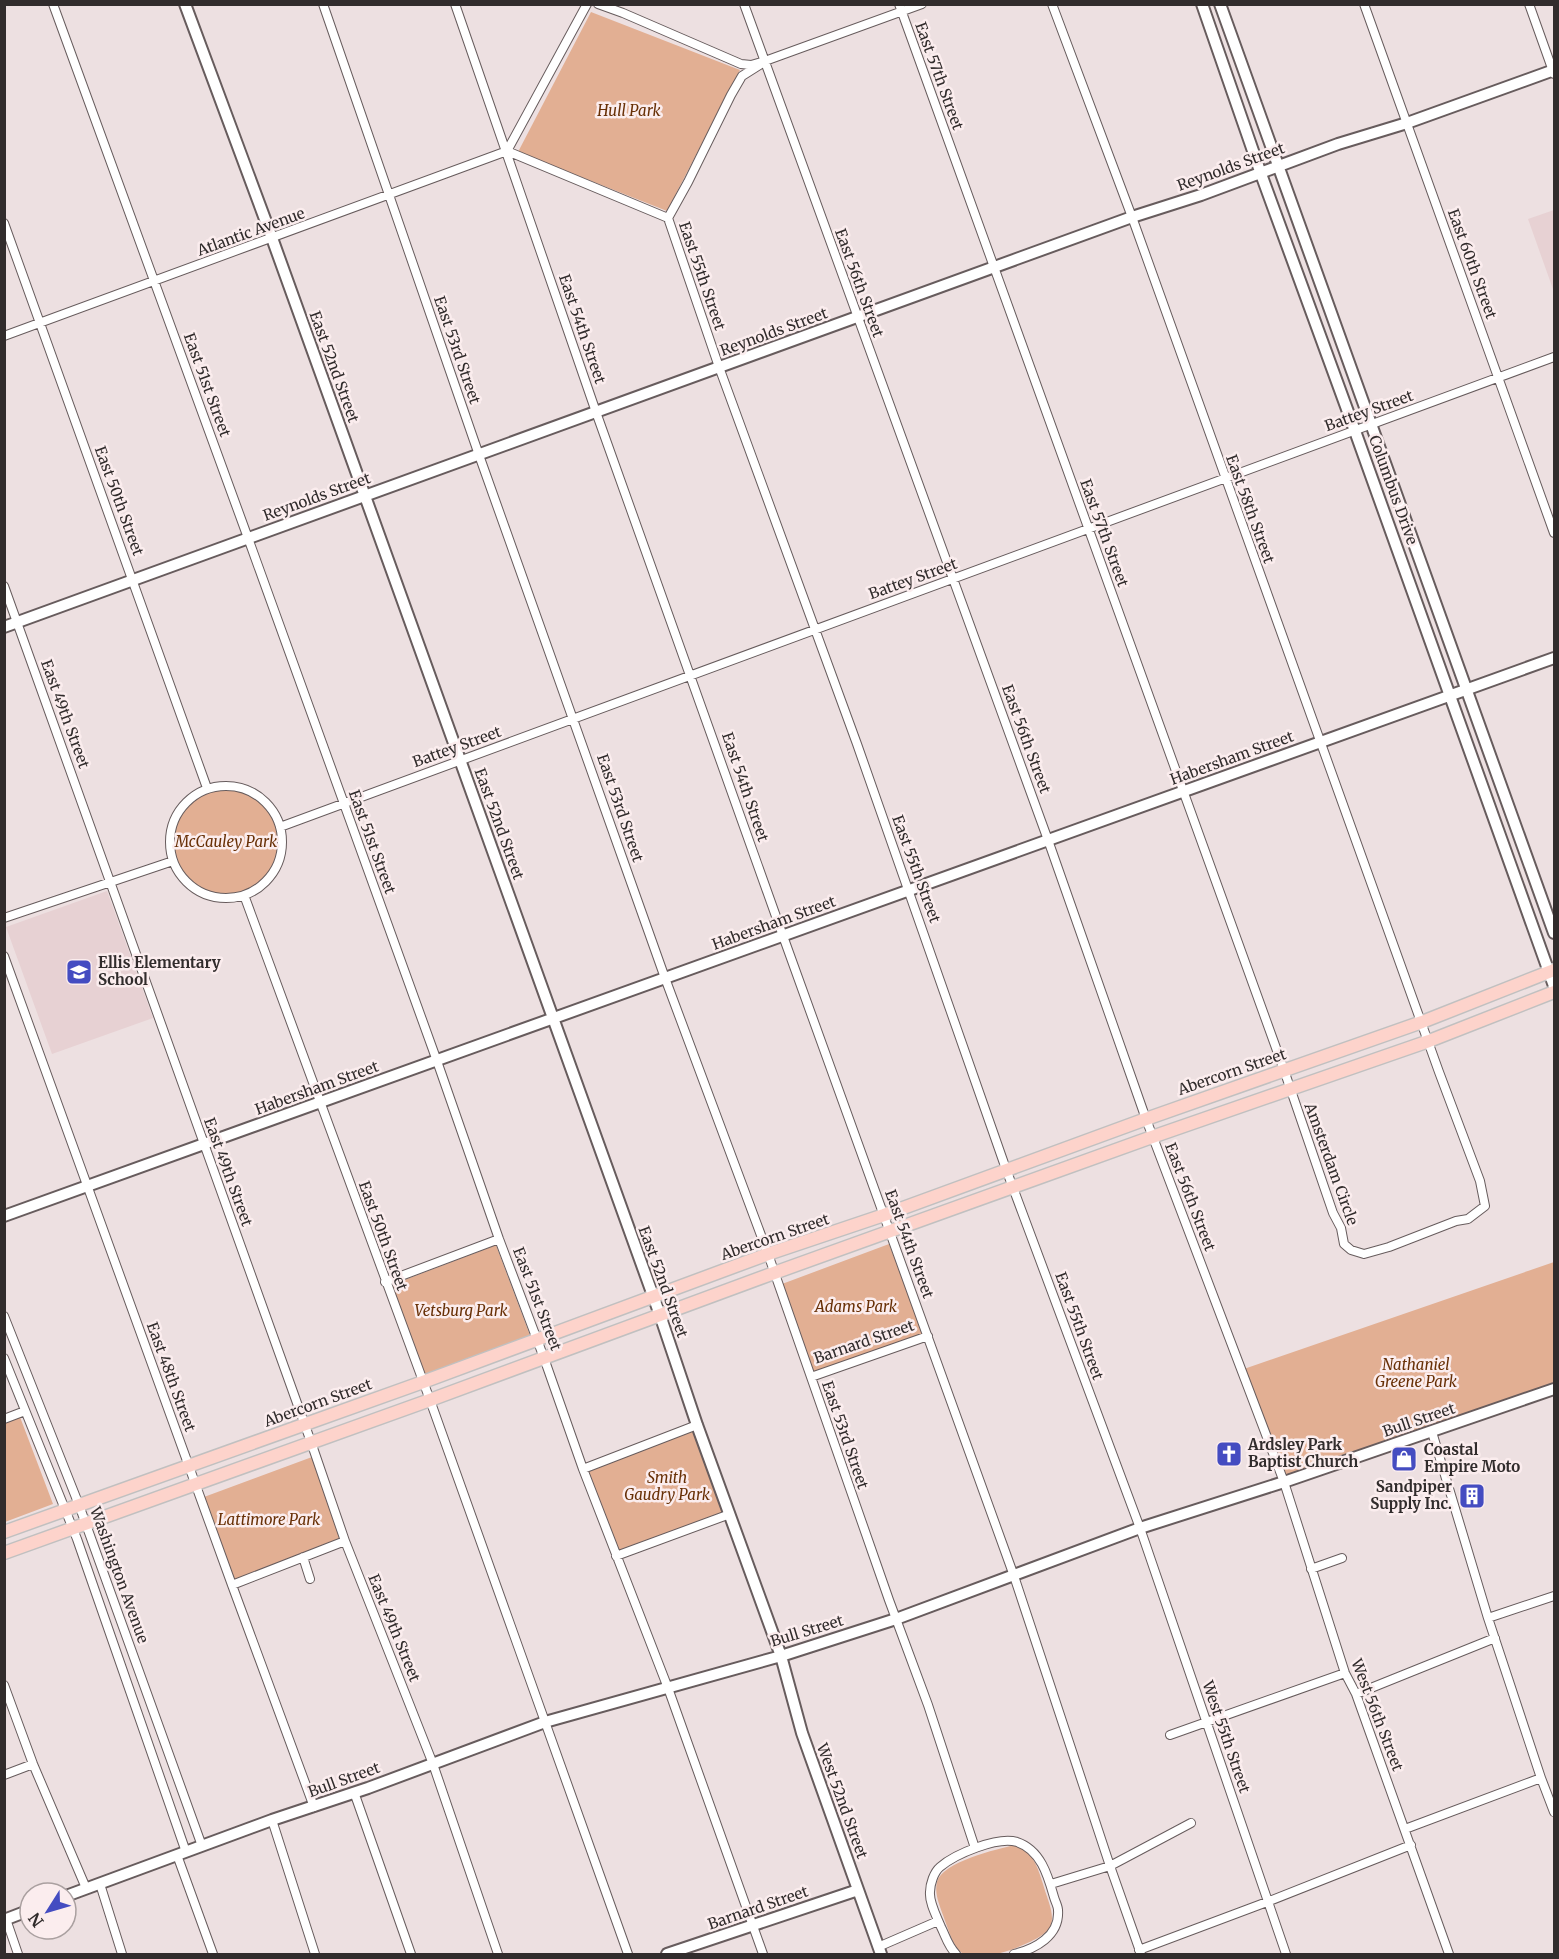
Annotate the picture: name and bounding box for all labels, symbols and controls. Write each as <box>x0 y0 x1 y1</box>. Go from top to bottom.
street label: East 57th Street <box>911 19 968 133</box>
park label: Hull Park <box>596 101 661 120</box>
street label: Reynolds Street <box>1174 138 1287 195</box>
street label: Atlantic Avenue <box>194 203 307 260</box>
street label: East 60th Street <box>1444 206 1501 322</box>
street label: East 55th Street <box>675 219 730 333</box>
street label: East 56th Street <box>831 226 888 340</box>
street label: East 54th Street <box>555 272 610 386</box>
street label: East 53rd Street <box>430 293 485 406</box>
street label: Reynolds Street <box>717 303 830 360</box>
street label: East 52nd Street <box>305 308 364 425</box>
street label: East 51st Street <box>180 330 235 440</box>
street label: Battey Street <box>1322 386 1416 435</box>
street label: Columbus Drive <box>1365 433 1422 547</box>
street label: East 50th Street <box>91 443 148 558</box>
street label: East 58th Street <box>1222 452 1279 566</box>
street label: Reynolds Street <box>260 468 373 525</box>
street label: East 57th Street <box>1076 476 1133 590</box>
street label: Battey Street <box>866 554 960 603</box>
street label: East 49th Street <box>37 657 94 771</box>
street label: East 56th Street <box>998 682 1055 796</box>
street label: Battey Street <box>410 722 504 771</box>
street label: Habersham Street <box>1167 726 1296 789</box>
street label: East 54th Street <box>718 730 773 844</box>
street label: East 53rd Street <box>593 751 648 864</box>
street label: East 52nd Street <box>470 765 529 882</box>
street label: East 51st Street <box>345 787 400 897</box>
street label: East 55th Street <box>888 812 945 925</box>
park label: McCauley Park <box>174 832 278 851</box>
street label: Habersham Street <box>709 891 838 954</box>
place label: Ellis Elementary School <box>98 953 221 989</box>
school or university icon: Ellis Elementary School <box>64 957 94 987</box>
street label: Abercorn Street <box>1174 1044 1289 1099</box>
street label: Habersham Street <box>252 1056 381 1119</box>
street label: Amsterdam Circle <box>1300 1099 1363 1228</box>
street label: East 49th Street <box>200 1115 257 1229</box>
street label: East 56th Street <box>1161 1140 1220 1254</box>
street label: East 50th Street <box>355 1178 412 1293</box>
street label: East 54th Street <box>881 1187 938 1301</box>
street label: Abercorn Street <box>717 1209 832 1264</box>
street label: East 52nd Street <box>634 1223 693 1340</box>
street label: East 51st Street <box>509 1244 566 1353</box>
street label: East 55th Street <box>1051 1269 1108 1382</box>
park label: Adams Park <box>814 1297 898 1316</box>
park label: Vetsburg Park <box>414 1301 508 1320</box>
street label: Barnard Street <box>811 1315 917 1368</box>
street label: East 48th Street <box>143 1319 200 1434</box>
park label: Nathaniel Greene Park <box>1375 1355 1458 1391</box>
street label: Abercorn Street <box>260 1374 374 1431</box>
street label: East 53rd Street <box>818 1378 873 1491</box>
street label: Bull Street <box>1380 1398 1458 1441</box>
place label: Ardsley Park Baptist Church <box>1247 1435 1358 1471</box>
church icon: Ardsley Park Baptist Church <box>1214 1439 1244 1469</box>
place label: Coastal Empire Moto <box>1424 1440 1520 1476</box>
shop icon: Coastal Empire Moto <box>1389 1444 1419 1474</box>
park label: Smith Gaudry Park <box>624 1468 711 1504</box>
place label: Sandpiper Supply Inc. <box>1370 1477 1452 1513</box>
building icon: Sandpiper Supply Inc. <box>1457 1481 1487 1511</box>
street label: Washington Avenue <box>86 1503 153 1646</box>
park label: Lattimore Park <box>218 1510 321 1529</box>
street label: East 49th Street <box>364 1571 425 1685</box>
street label: Bull Street <box>768 1610 846 1651</box>
street label: West 56th Street <box>1347 1655 1408 1774</box>
street label: West 55th Street <box>1198 1677 1255 1796</box>
street label: West 52nd Street <box>812 1740 872 1861</box>
street label: Bull Street <box>305 1758 383 1801</box>
north arrow <box>18 1881 78 1941</box>
street label: Barnard Street <box>705 1881 811 1934</box>
text: N <box>24 1909 48 1931</box>

